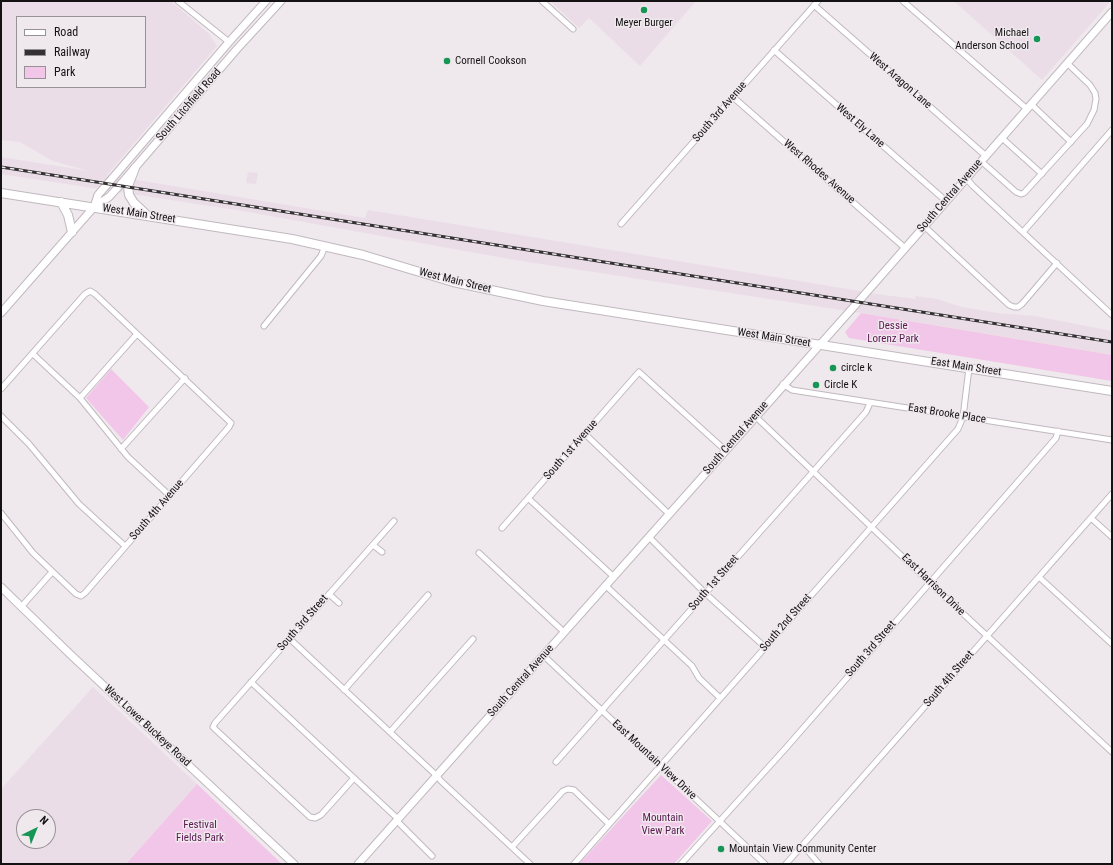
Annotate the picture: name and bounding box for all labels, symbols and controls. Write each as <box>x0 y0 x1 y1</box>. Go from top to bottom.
marker: Meyer Burger <box>639 5 649 15</box>
legend <box>16 16 146 88</box>
place label: Meyer Burger <box>615 16 673 30</box>
text: Road <box>54 25 78 39</box>
place label: Michael Anderson School <box>955 26 1029 52</box>
marker: Michael Anderson School <box>1032 34 1042 44</box>
text: Railway <box>54 45 90 59</box>
street label: West Aragon Lane <box>866 50 934 112</box>
place label: Cornell Cookson <box>455 54 526 68</box>
marker: Cornell Cookson <box>442 56 452 66</box>
text: Park <box>54 65 75 79</box>
street label: South Litchfield Road <box>154 66 224 144</box>
street label: South 3rd Avenue <box>690 79 750 145</box>
street label: West Ely Lane <box>833 101 887 151</box>
street label: West Rhodes Avenue <box>780 137 858 207</box>
street label: South Central Avenue <box>915 157 985 235</box>
street label: West Main Street <box>101 202 177 226</box>
street label: West Main Street <box>418 266 492 296</box>
park label: Dessie Lorenz Park <box>867 319 919 345</box>
street label: West Main Street <box>736 326 812 350</box>
street label: East Main Street <box>930 355 1002 379</box>
place label: circle k <box>841 361 872 375</box>
marker: circle k <box>828 363 838 373</box>
place label: Circle K <box>824 378 857 392</box>
marker: Circle K <box>811 380 821 390</box>
street label: South Central Avenue <box>701 399 771 477</box>
street label: East Brooke Place <box>907 401 987 427</box>
street label: South 1st Avenue <box>541 417 601 483</box>
street label: South 4th Avenue <box>127 477 187 543</box>
street label: East Harrison Drive <box>898 551 968 619</box>
street label: South 1st Street <box>686 552 742 614</box>
street label: South 2nd Street <box>757 591 815 655</box>
street label: South 3rd Street <box>275 592 331 654</box>
street label: South 3rd Street <box>843 618 899 680</box>
street label: South Central Avenue <box>485 642 557 720</box>
street label: South 4th Street <box>921 648 977 710</box>
street label: West Lower Buckeye Road <box>101 682 193 770</box>
street label: East Mountain View Drive <box>609 718 699 802</box>
north arrow <box>16 809 56 849</box>
park label: Mountain View Park <box>641 811 685 837</box>
text: N <box>37 814 51 828</box>
park label: Festival Fields Park <box>176 818 224 844</box>
place label: Mountain View Community Center <box>729 842 876 856</box>
marker: Mountain View Community Center <box>716 844 726 854</box>

